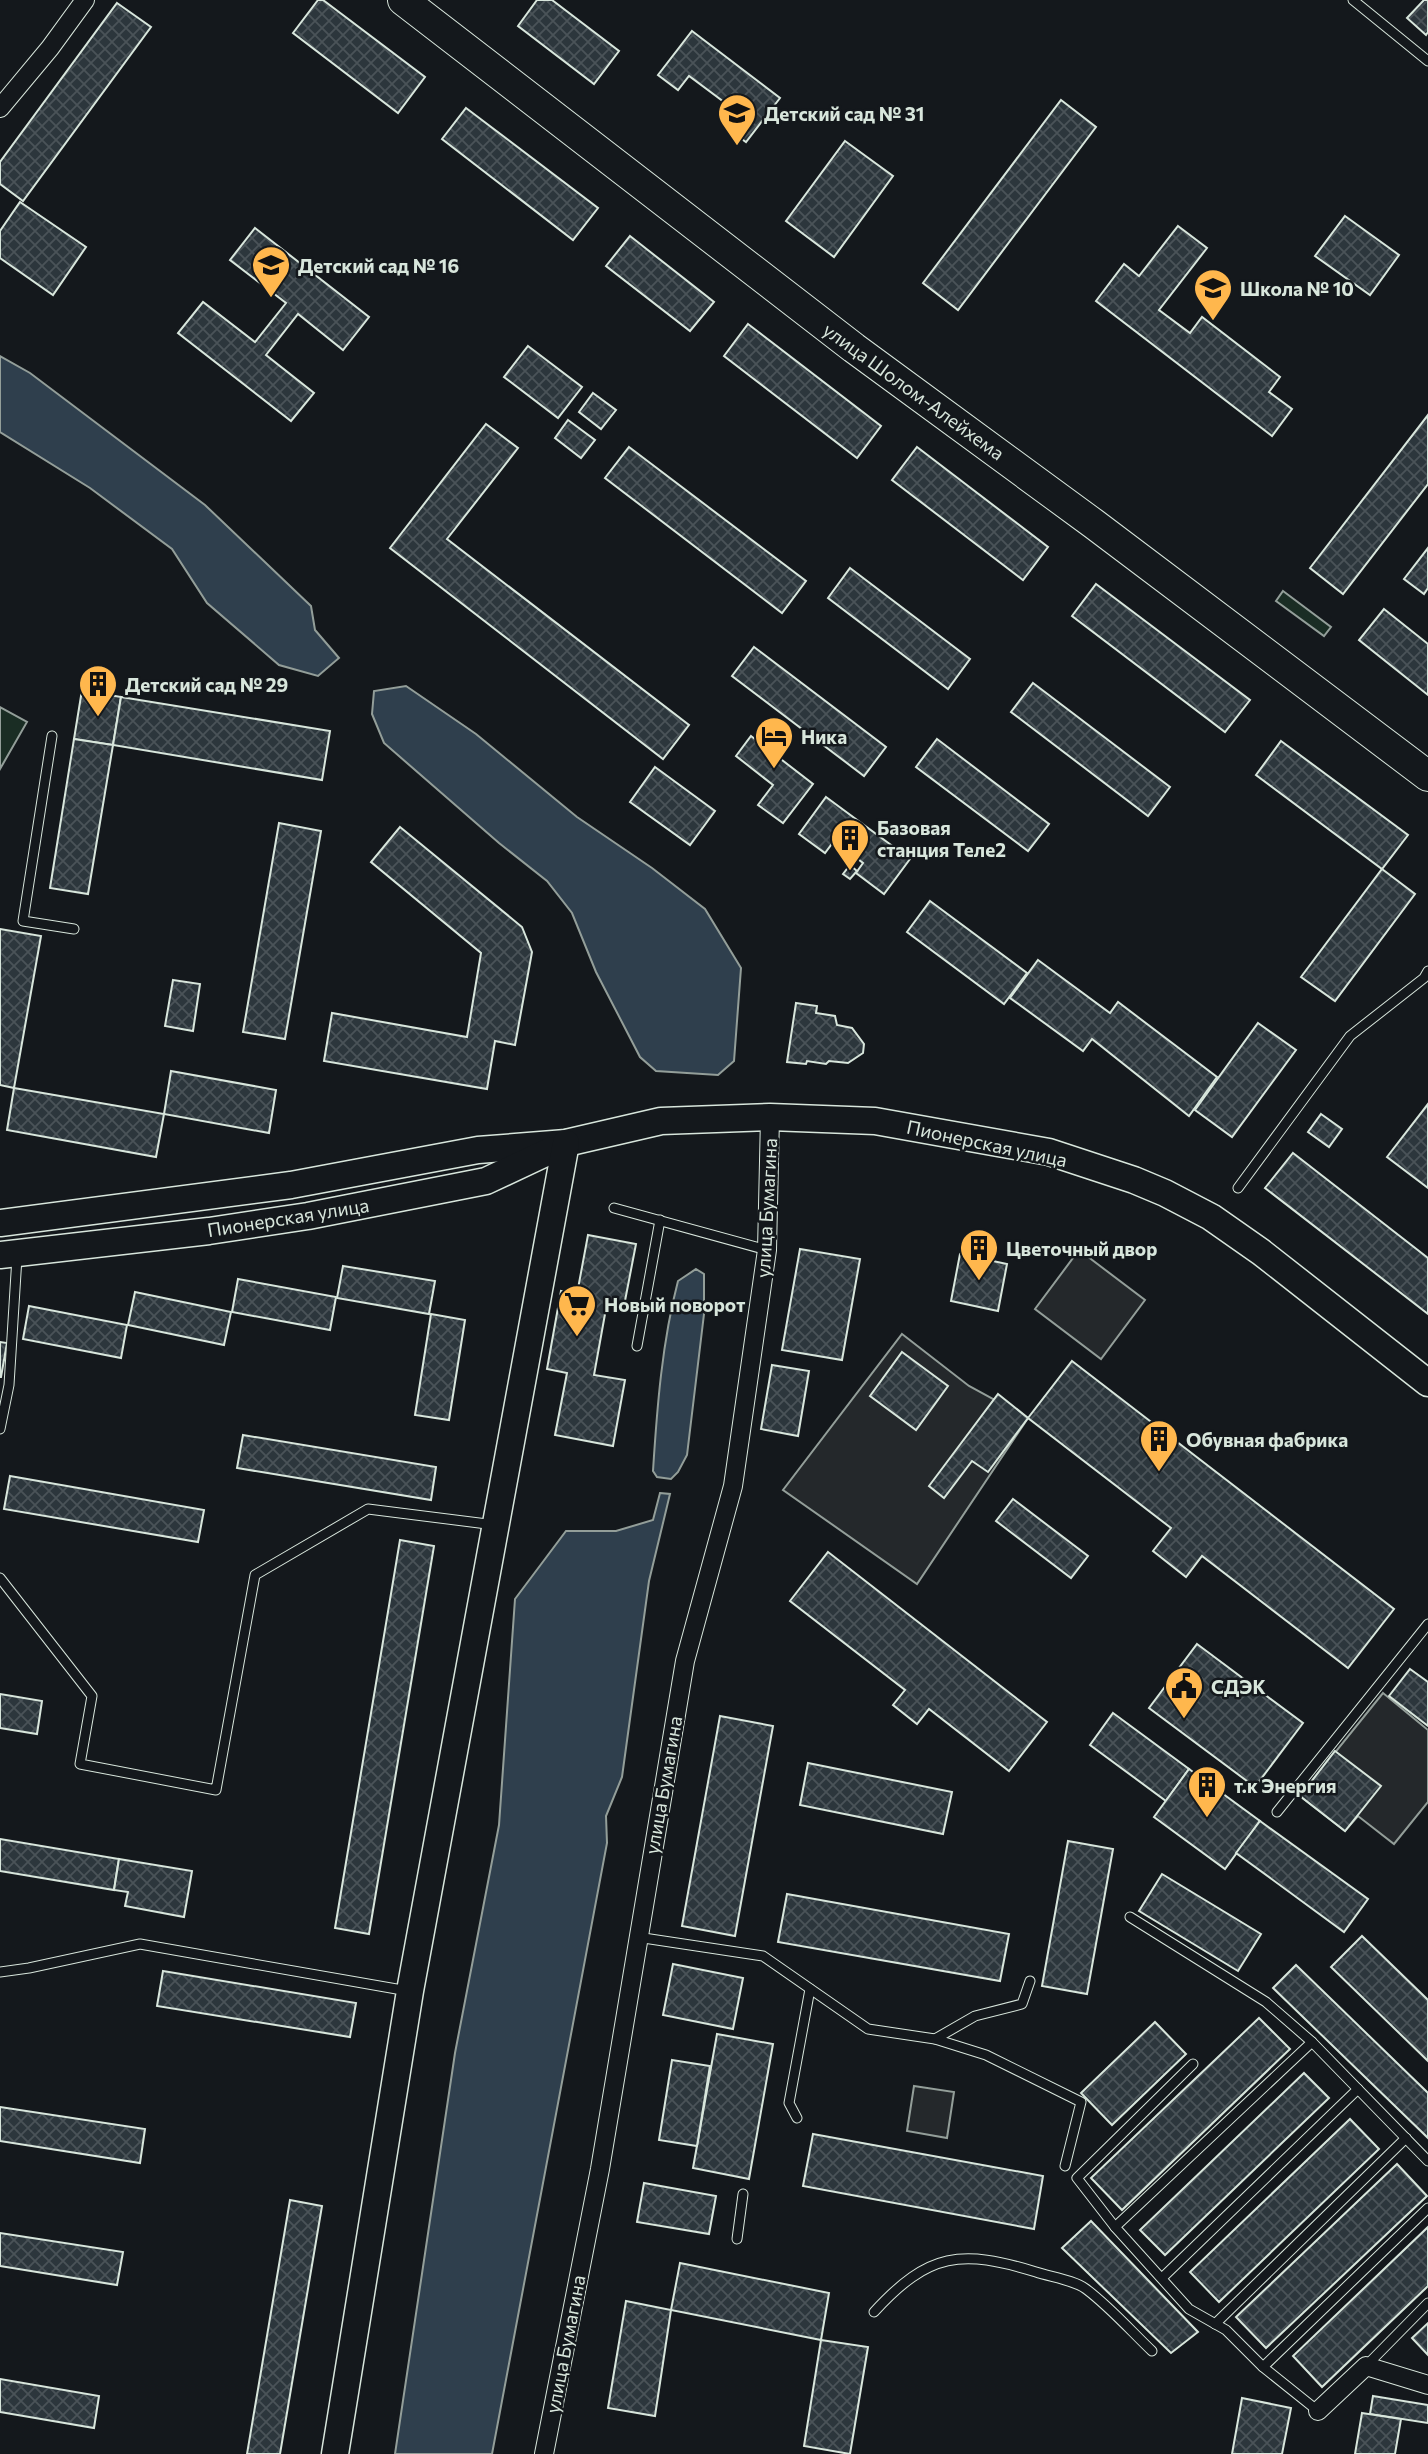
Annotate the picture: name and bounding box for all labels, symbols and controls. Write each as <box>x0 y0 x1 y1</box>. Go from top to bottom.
school or university icon: Детский сад № 31 <box>716 92 758 147</box>
place label: Детский сад № 31 <box>764 102 924 125</box>
school or university icon: Детский сад № 16 <box>250 244 292 299</box>
place label: Детский сад № 16 <box>298 254 459 277</box>
school or university icon: Школа № 10 <box>1192 267 1234 322</box>
place label: Школа № 10 <box>1240 277 1354 300</box>
street label: улица Шолом-Алейхема <box>819 318 1009 464</box>
building icon: Детский сад № 29 <box>77 663 119 718</box>
place label: Детский сад № 29 <box>125 673 288 696</box>
hotel icon: Ника <box>753 715 795 770</box>
place label: Ника <box>801 725 847 748</box>
place label: Базовая станция Теле2 <box>877 816 1006 861</box>
building icon: Базовая станция Теле2 <box>829 817 871 872</box>
street label: Пионерская улица <box>905 1115 1069 1171</box>
street label: улица Бумагина <box>751 1137 781 1279</box>
street label: Пионерская улица <box>206 1193 370 1241</box>
building icon: Цветочный двор <box>958 1227 1000 1282</box>
place label: Цветочный двор <box>1006 1237 1157 1260</box>
supermarket icon: Новый поворот <box>556 1283 598 1338</box>
place label: Новый поворот <box>604 1293 745 1316</box>
building icon: Обувная фабрика <box>1138 1418 1180 1473</box>
place label: Обувная фабрика <box>1186 1428 1348 1451</box>
public building icon: СДЭК <box>1163 1665 1205 1720</box>
place label: СДЭК <box>1211 1675 1266 1698</box>
street label: улица Бумагина <box>640 1714 686 1856</box>
building icon: т.к Энергия <box>1186 1764 1228 1819</box>
place label: т.к Энергия <box>1234 1774 1337 1797</box>
street label: улица Бумагина <box>540 2273 590 2415</box>

